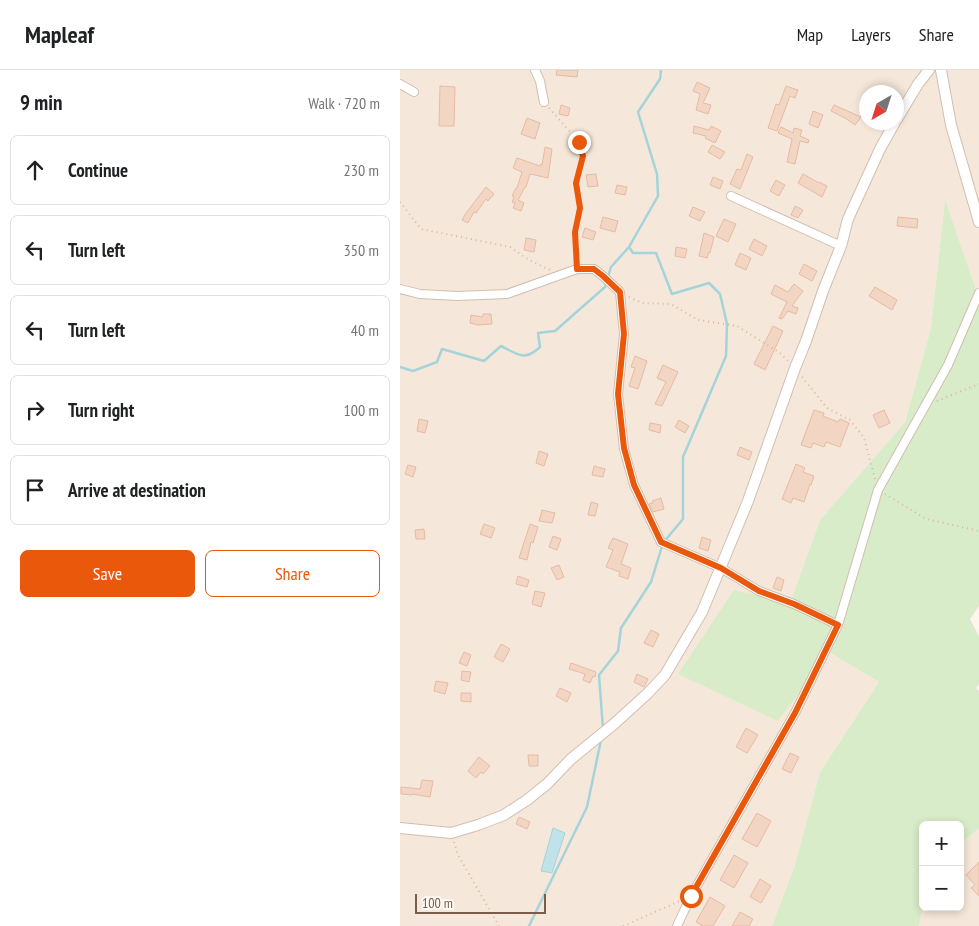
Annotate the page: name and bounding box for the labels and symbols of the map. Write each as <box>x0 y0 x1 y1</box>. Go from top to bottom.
north arrow <box>859 85 904 130</box>
route end <box>568 131 591 154</box>
route start <box>680 885 703 908</box>
scale bar <box>415 891 546 914</box>

